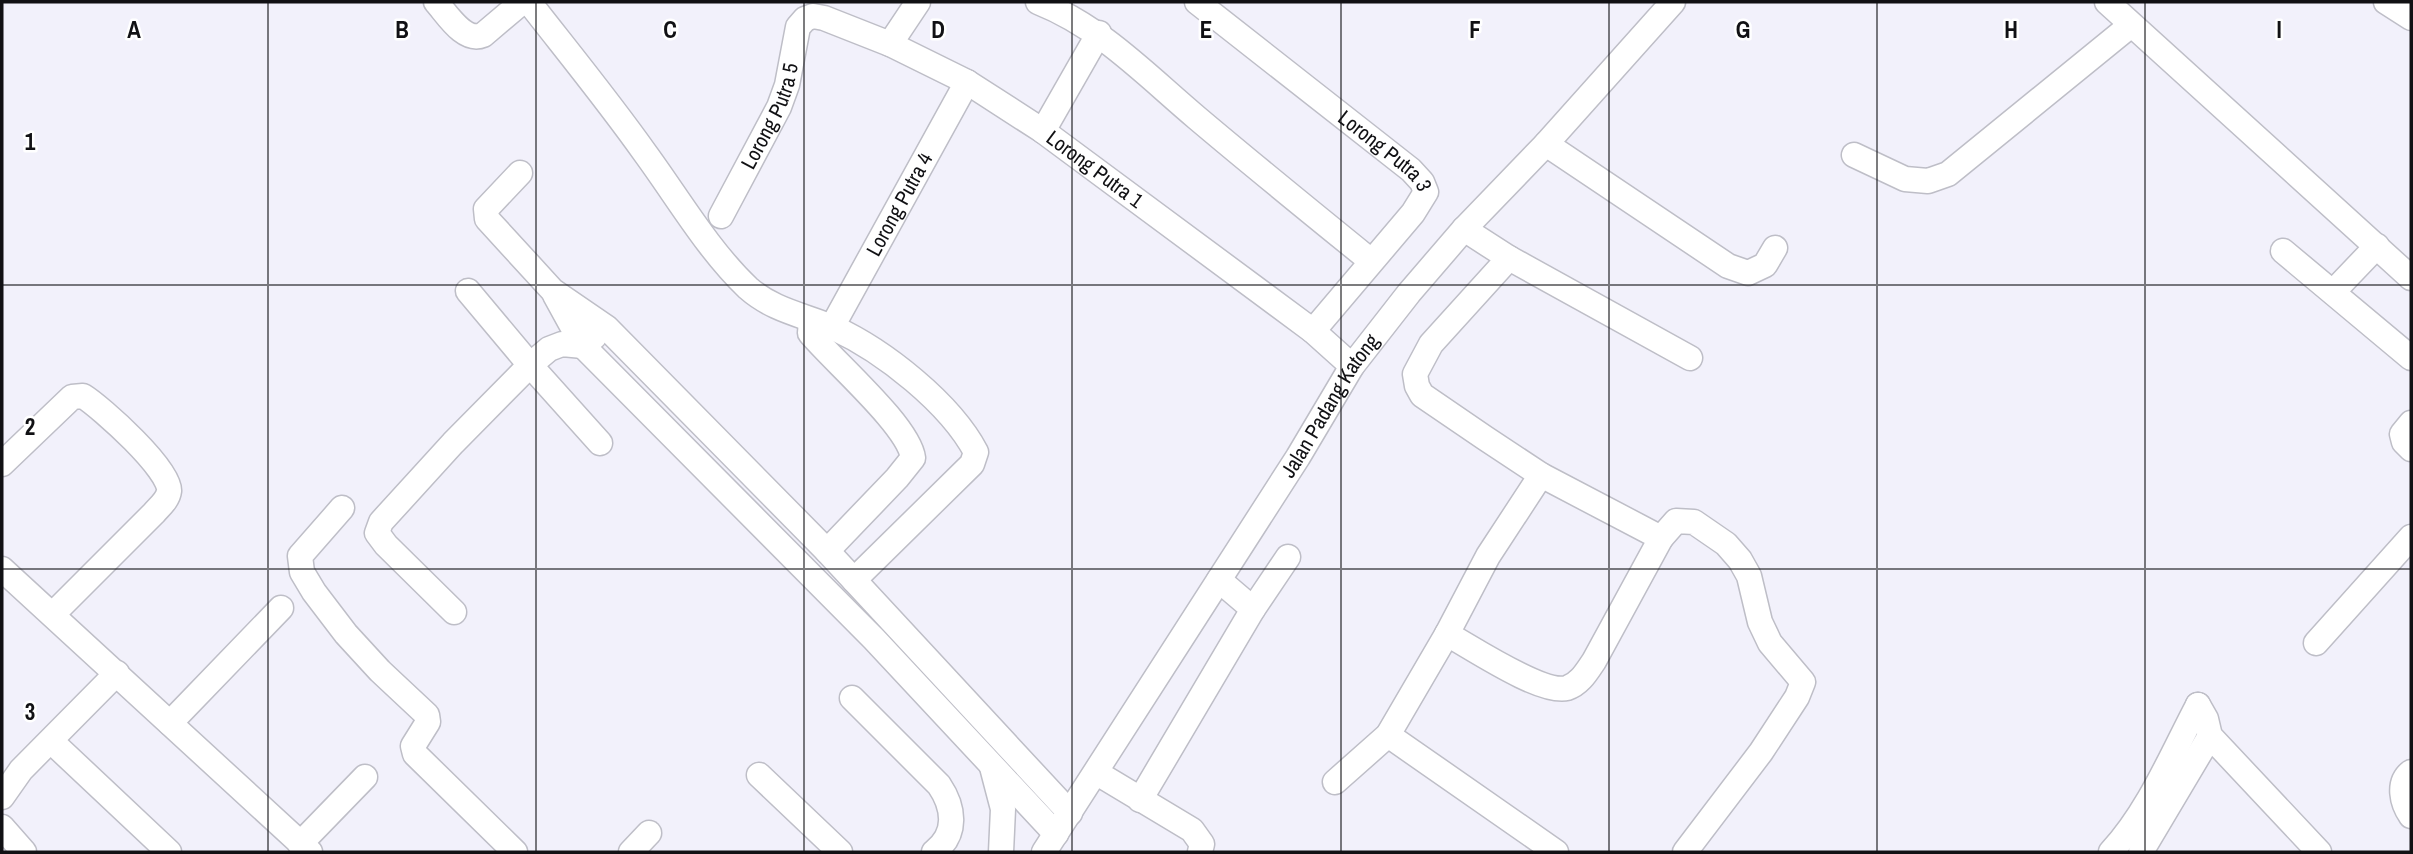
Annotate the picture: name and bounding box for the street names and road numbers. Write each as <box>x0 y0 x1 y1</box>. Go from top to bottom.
street label: Lorong Putra 5 <box>734 60 805 174</box>
street label: Lorong Putra 3 <box>1332 103 1439 195</box>
street label: Lorong Putra 1 <box>1041 123 1150 215</box>
street label: Lorong Putra 4 <box>859 147 940 261</box>
street label: Jalan Padang Katong <box>1273 327 1386 483</box>

